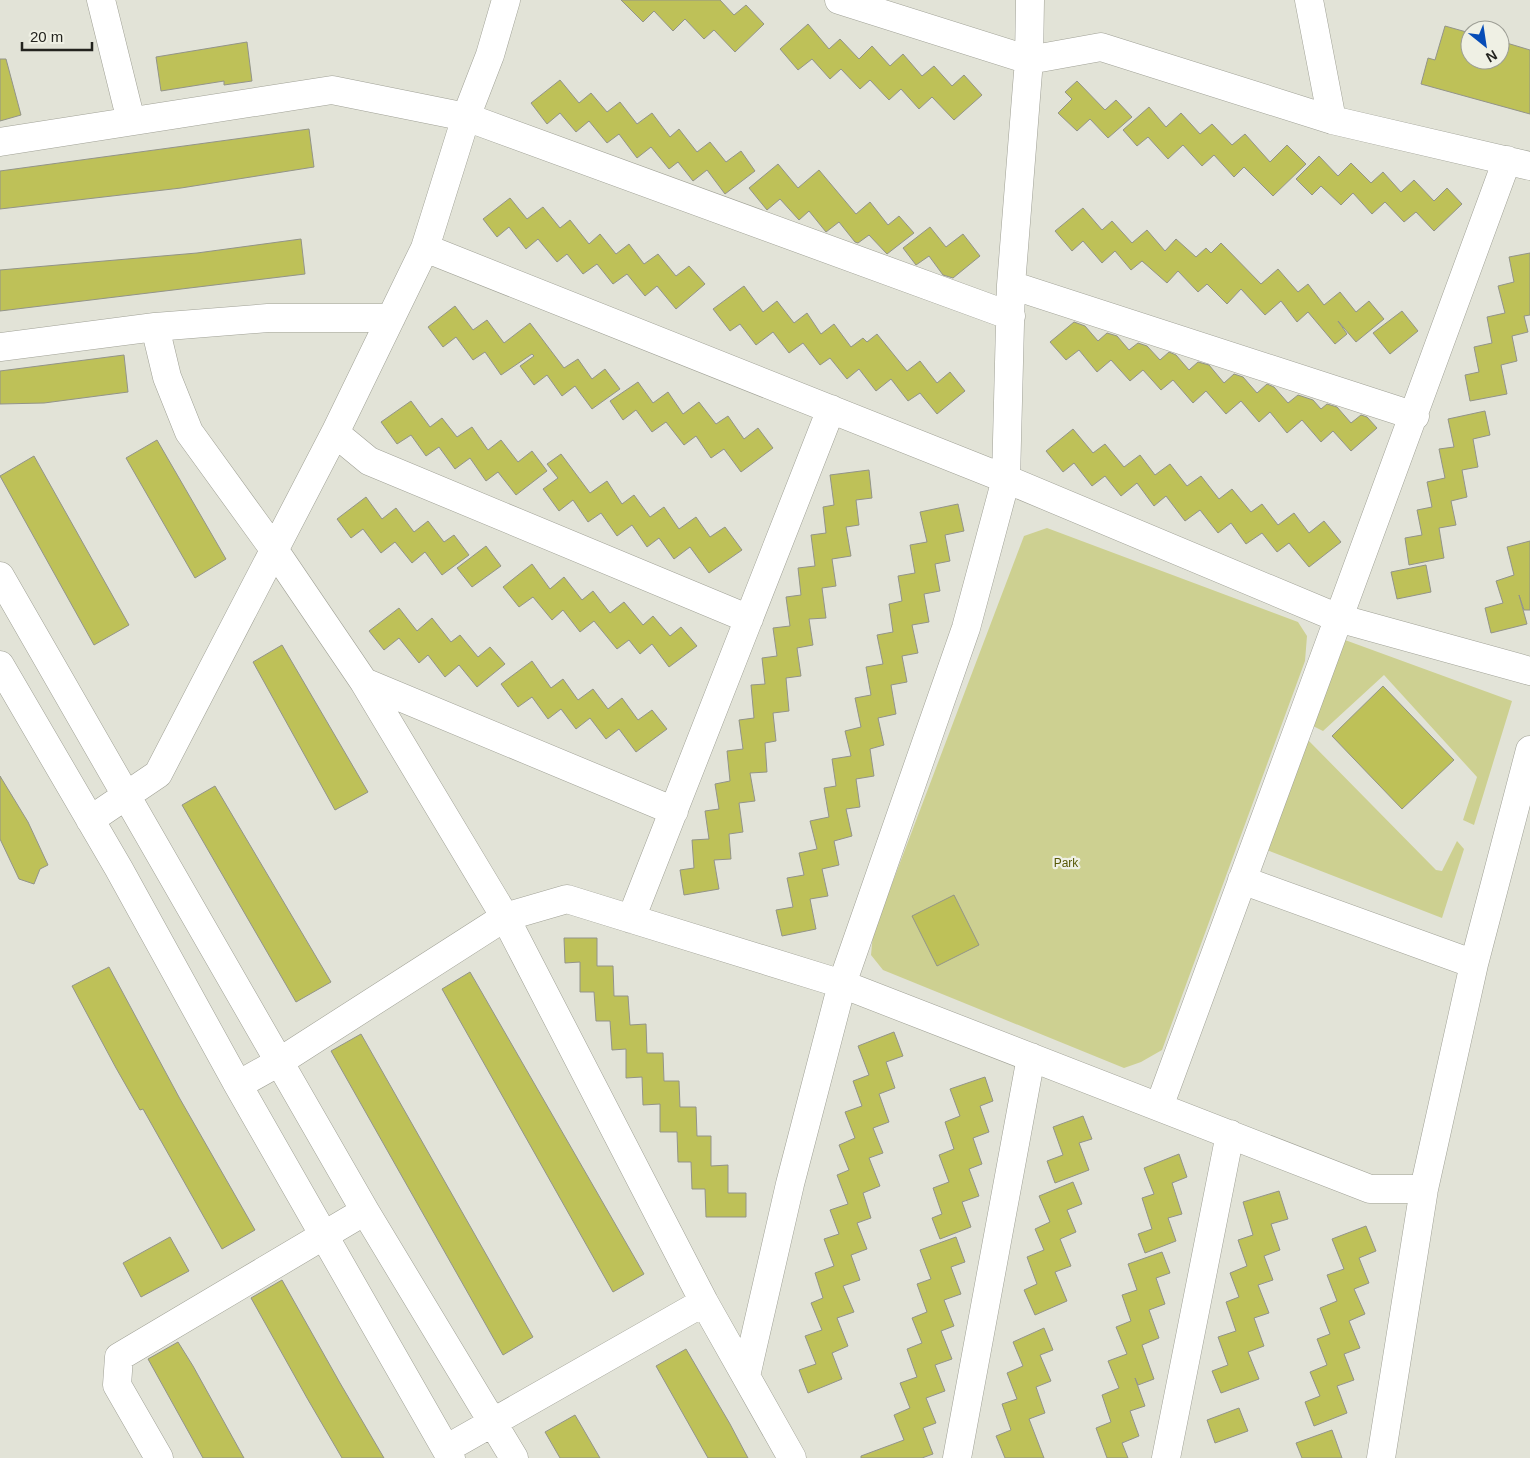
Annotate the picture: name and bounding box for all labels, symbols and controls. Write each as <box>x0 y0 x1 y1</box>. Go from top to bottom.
scale bar <box>22 20 92 52</box>
north arrow <box>1460 20 1510 70</box>
text: 20 m <box>30 28 63 45</box>
text: N <box>1483 47 1500 66</box>
park label: Park <box>1054 856 1079 870</box>

